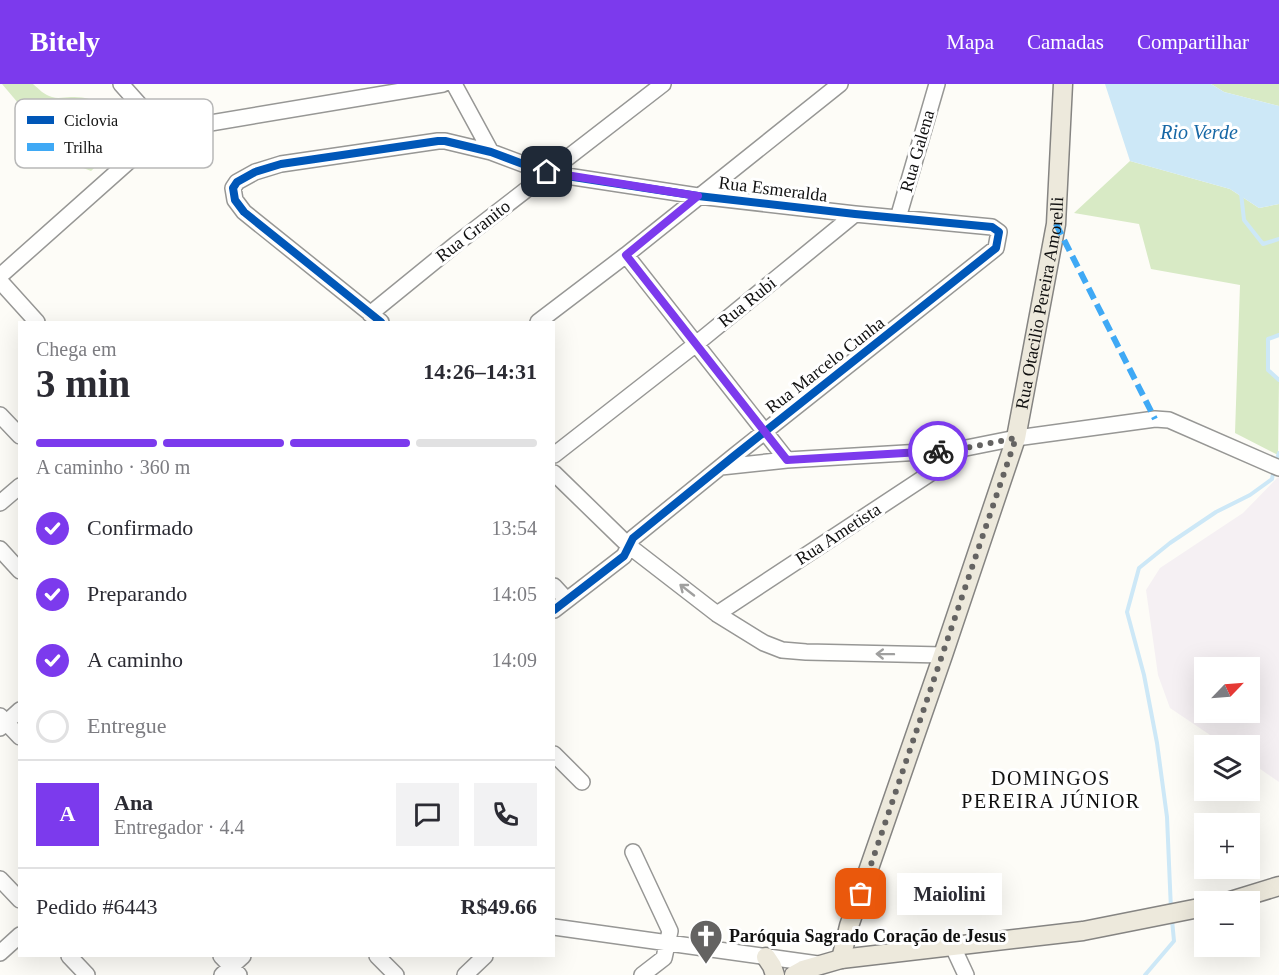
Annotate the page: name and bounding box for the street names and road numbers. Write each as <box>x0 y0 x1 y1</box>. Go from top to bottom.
street label: Rua Galena <box>896 108 938 194</box>
street label: Rua Esmeralda <box>717 172 829 206</box>
street label: Rua Granito <box>432 196 514 266</box>
street label: Rua Otacilio Pereira Amorelli <box>1012 196 1067 411</box>
street label: Rua Rubi <box>714 273 780 331</box>
street label: Rua Marcelo Cunha <box>762 312 888 418</box>
street label: Rua Ametista <box>792 499 884 569</box>

